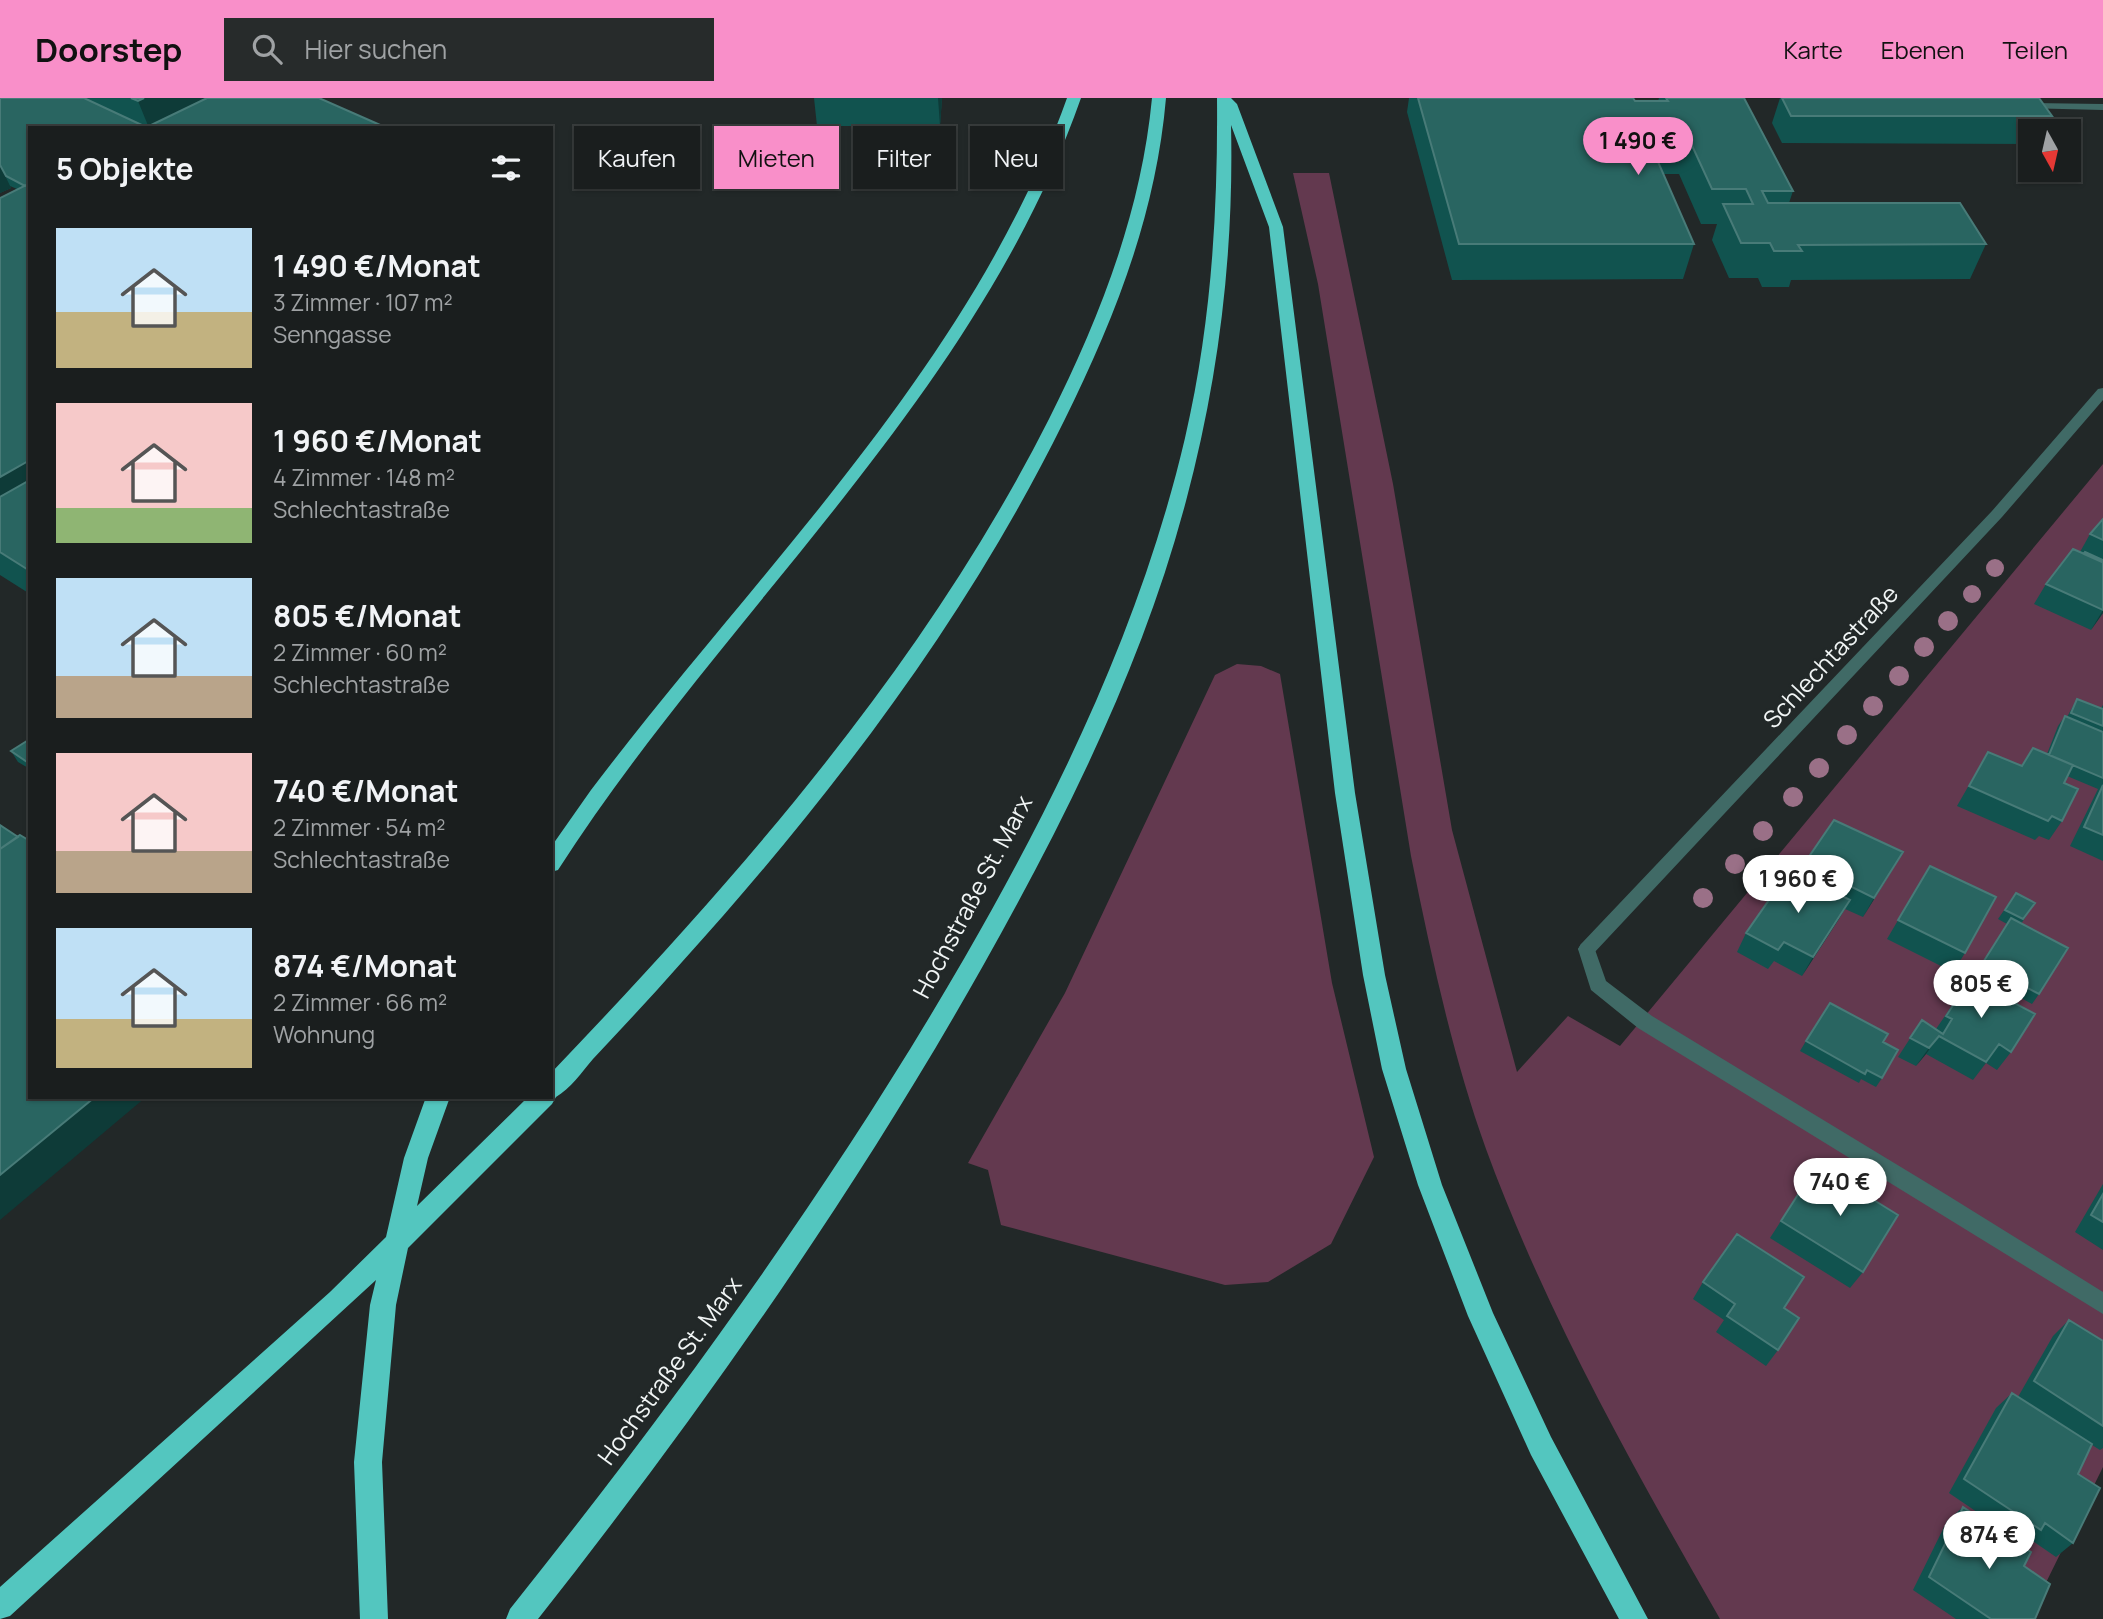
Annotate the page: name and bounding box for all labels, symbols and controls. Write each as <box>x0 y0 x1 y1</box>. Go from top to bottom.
search box <box>224 18 714 81</box>
text: Doorstep <box>35 27 182 72</box>
icon: search <box>248 30 286 68</box>
text: Hier suchen <box>304 31 447 67</box>
text: Karte <box>1783 33 1843 66</box>
text: Ebenen <box>1881 33 1964 66</box>
text: Teilen <box>2002 33 2068 66</box>
pin: 1 490 € <box>1573 118 1703 177</box>
north arrow <box>2018 119 2081 182</box>
map controls <box>2018 119 2081 182</box>
text: 1 490 € <box>1599 124 1677 156</box>
chip: Kaufen <box>574 126 700 189</box>
chip: Mieten <box>714 126 839 189</box>
chip: Filter <box>853 126 956 189</box>
chip: Neu <box>970 126 1063 189</box>
text: 5 Objekte <box>56 148 194 189</box>
icon: filters <box>487 149 525 187</box>
text: 1 490 €/Monat <box>273 245 481 286</box>
icon: home <box>112 256 196 340</box>
text: 3 Zimmer · 107 m² <box>273 286 453 318</box>
text: Senngasse <box>273 318 392 350</box>
text: 1 960 €/Monat <box>273 420 482 461</box>
icon: home <box>112 431 196 515</box>
text: 4 Zimmer · 148 m² <box>273 461 455 493</box>
text: Schlechtastraße <box>273 493 450 525</box>
street label: Schlechtastraße <box>1755 577 1905 735</box>
text: 805 €/Monat <box>273 595 461 636</box>
icon: home <box>112 606 196 690</box>
text: 2 Zimmer · 60 m² <box>273 636 447 668</box>
text: Schlechtastraße <box>273 668 450 700</box>
text: 740 €/Monat <box>273 770 459 811</box>
icon: home <box>112 781 196 865</box>
street label: Hochstraße St. Marx <box>904 789 1039 1003</box>
text: 2 Zimmer · 54 m² <box>273 811 445 843</box>
text: Schlechtastraße <box>273 843 450 875</box>
pin: 1 960 € <box>1733 856 1863 915</box>
text: 1 960 € <box>1759 862 1837 894</box>
text: 874 €/Monat <box>273 945 457 986</box>
icon: home <box>112 956 196 1040</box>
pin: 805 € <box>1932 960 2030 1020</box>
text: 805 € <box>1950 967 2013 999</box>
text: 2 Zimmer · 66 m² <box>273 986 447 1018</box>
text: Wohnung <box>273 1018 375 1050</box>
pin: 740 € <box>1791 1158 1889 1218</box>
text: 740 € <box>1810 1165 1870 1197</box>
street label: Hochstraße St. Marx <box>589 1269 749 1471</box>
pin: 874 € <box>1940 1512 2038 1571</box>
text: 874 € <box>1959 1518 2019 1550</box>

